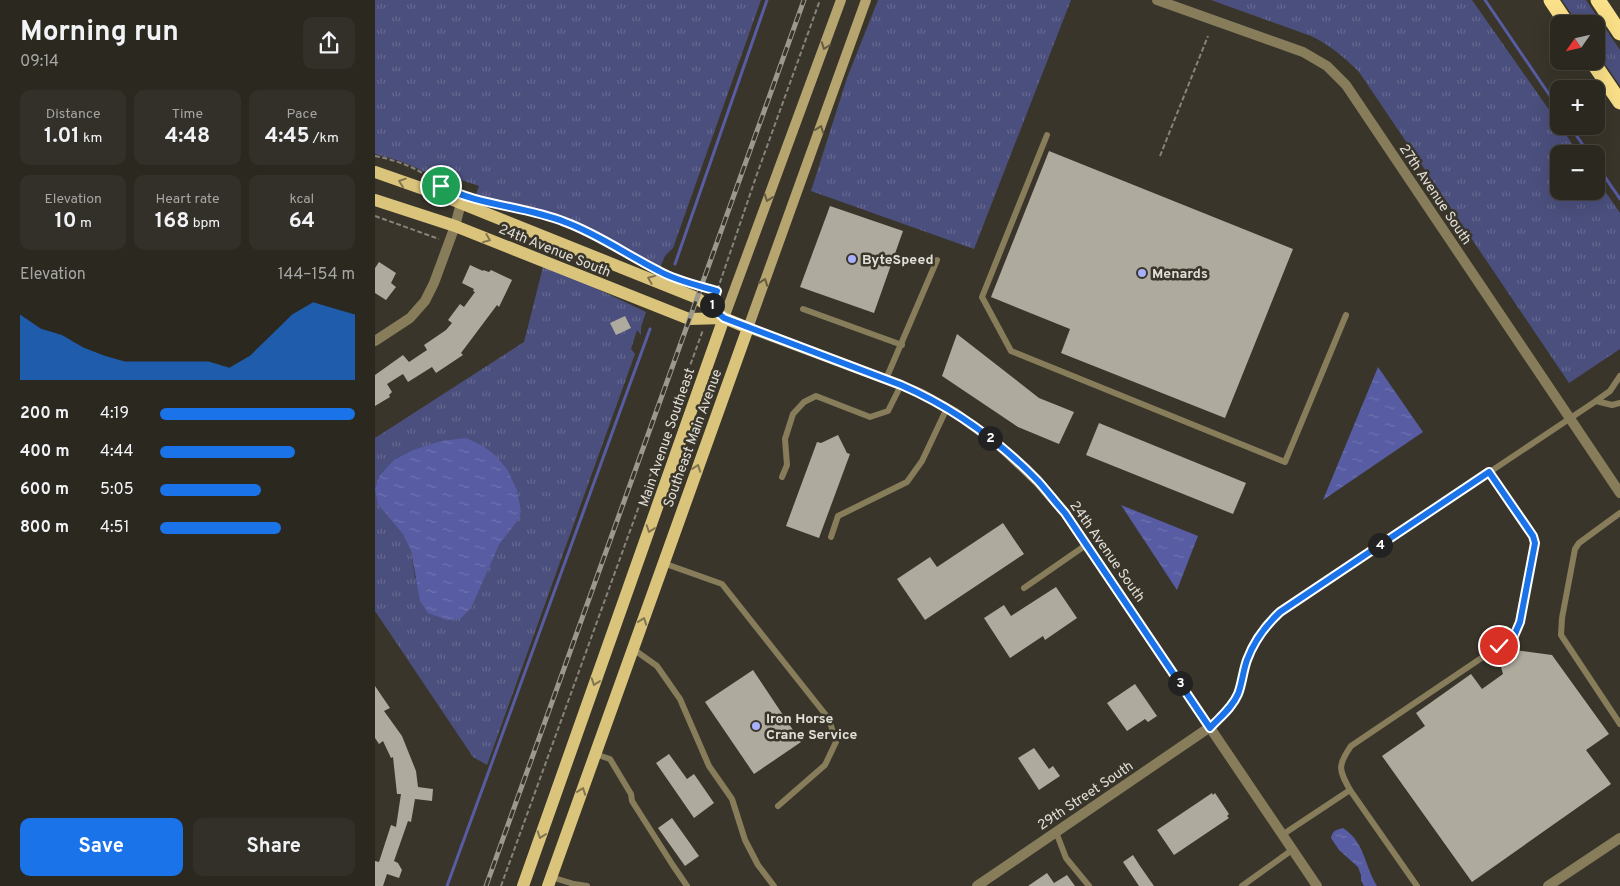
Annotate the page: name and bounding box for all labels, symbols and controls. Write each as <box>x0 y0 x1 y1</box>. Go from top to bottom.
text: Morning run <box>20 15 179 51</box>
north arrow <box>1550 15 1605 70</box>
map controls <box>1550 15 1605 200</box>
button: share <box>303 17 355 69</box>
one-way arrow <box>821 41 831 50</box>
text: 09:14 <box>20 52 59 72</box>
button: + <box>1550 80 1605 135</box>
text: Distance <box>46 106 101 123</box>
text: Time <box>172 106 203 123</box>
text: Pace <box>286 106 317 123</box>
text: 1.01 <box>44 123 80 150</box>
text: 4:48 <box>165 123 210 150</box>
text: 4:45 <box>265 123 310 150</box>
one-way arrow <box>814 125 824 134</box>
text: km <box>80 130 102 147</box>
text: /km <box>310 130 339 147</box>
street label: 27th Avenue South <box>1395 141 1475 248</box>
button: − <box>1550 145 1605 200</box>
pin <box>420 165 462 207</box>
icon: arrive <box>427 172 455 200</box>
one-way arrow <box>398 177 407 187</box>
text: Elevation <box>44 191 102 208</box>
text: Heart rate <box>155 191 220 208</box>
text: kcal <box>289 191 314 208</box>
one-way arrow <box>764 193 774 202</box>
text: 10 <box>54 208 77 235</box>
text: 168 <box>155 208 189 235</box>
text: 64 <box>289 208 315 235</box>
text: m <box>77 215 92 232</box>
text: bpm <box>189 215 220 232</box>
street label: 24th Avenue South <box>496 221 613 282</box>
one-way arrow <box>482 233 491 243</box>
place label: ByteSpeed <box>862 252 934 269</box>
marker: ByteSpeed <box>846 253 858 265</box>
text: Elevation <box>20 265 86 285</box>
text: 144–154 m <box>278 265 355 285</box>
place label: Menards <box>1152 266 1208 283</box>
marker: Menards <box>1136 267 1148 279</box>
one-way arrow <box>647 275 656 286</box>
one-way arrow <box>758 278 768 286</box>
pin: 1 <box>699 292 725 318</box>
text: 1 <box>710 297 715 314</box>
street label: Main Avenue Southeast <box>636 366 699 509</box>
street label: Southeast Main Avenue <box>660 367 726 510</box>
text: 200 m <box>20 404 69 424</box>
text: 4:19 <box>100 404 129 424</box>
pin: 2 <box>977 426 1003 450</box>
text: 2 <box>986 430 995 447</box>
text: 400 m <box>20 442 69 462</box>
text: 4:44 <box>100 442 133 462</box>
one-way arrow <box>691 464 701 473</box>
text: 600 m <box>20 480 69 500</box>
text: 5:05 <box>100 480 134 500</box>
street label: 24th Avenue South <box>1066 498 1148 606</box>
text: 800 m <box>20 518 69 538</box>
text: 4:51 <box>100 518 129 538</box>
one-way arrow <box>646 524 656 533</box>
pin: 4 <box>1367 532 1393 558</box>
text: 4 <box>1376 537 1385 554</box>
one-way arrow <box>637 617 647 626</box>
pin <box>1478 625 1520 667</box>
icon: check <box>1485 632 1513 660</box>
pin: 3 <box>1167 670 1193 696</box>
text: 3 <box>1176 675 1185 692</box>
one-way arrow <box>591 677 601 686</box>
place label: Iron Horse Crane Service <box>766 711 858 744</box>
marker: Iron Horse Crane Service <box>750 720 762 732</box>
street label: 29th Street South <box>1035 758 1137 835</box>
one-way arrow <box>576 787 586 795</box>
button: Save <box>20 818 183 876</box>
button: Share <box>193 818 355 876</box>
one-way arrow <box>537 831 547 839</box>

